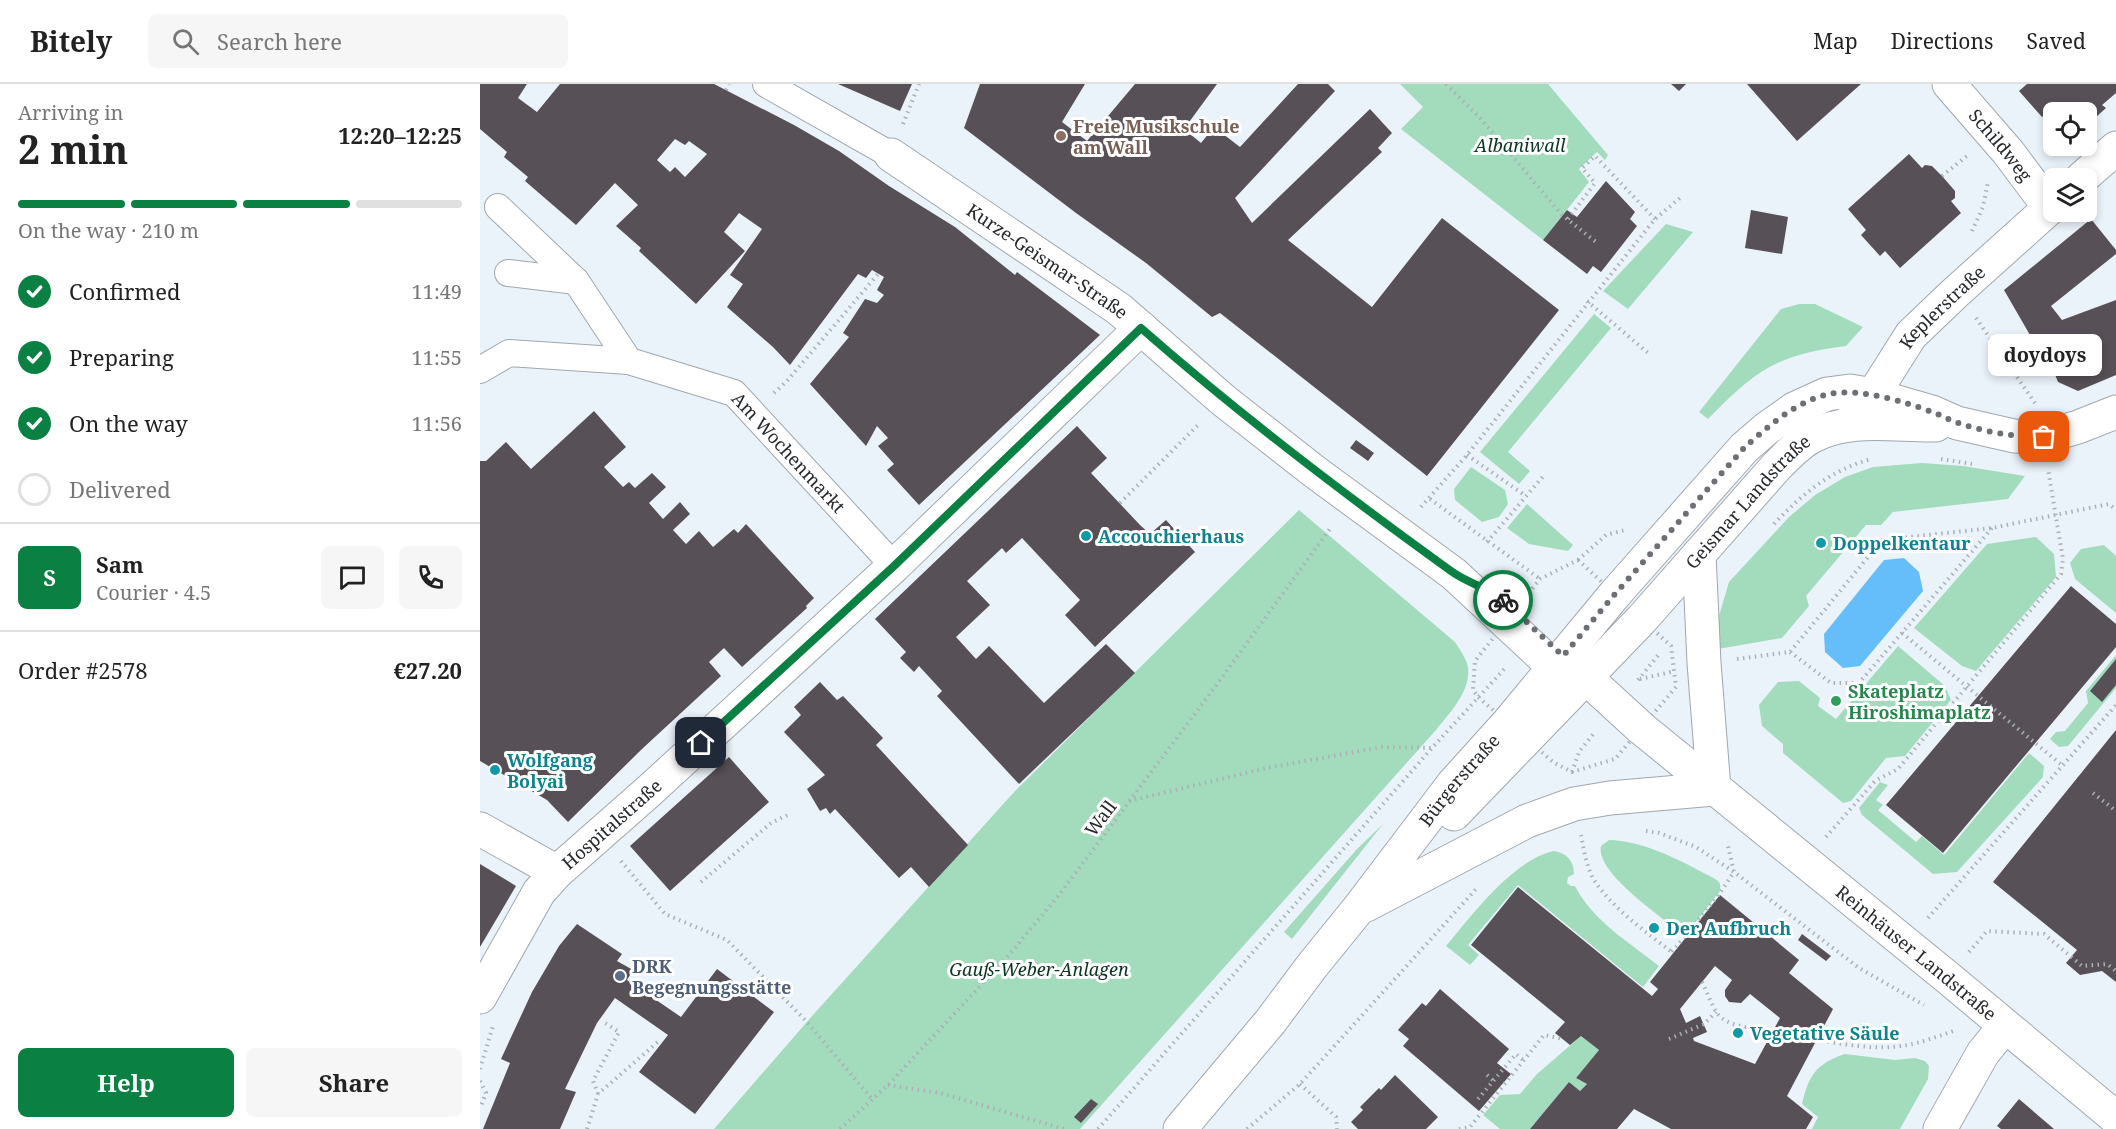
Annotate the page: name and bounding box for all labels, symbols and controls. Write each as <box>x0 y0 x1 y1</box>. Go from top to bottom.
search box <box>148 14 568 68</box>
text: Bitely <box>30 22 112 60</box>
icon: search <box>169 25 202 58</box>
text: Search here <box>217 26 342 56</box>
text: Map <box>1813 27 1858 55</box>
text: Directions <box>1891 27 1993 55</box>
text: Saved <box>2026 27 2086 55</box>
text: Arriving in <box>18 99 123 126</box>
map controls <box>2043 102 2097 222</box>
button: locate <box>2043 102 2097 156</box>
street label: Schildweg <box>1964 104 2038 186</box>
place label: Freie Musikschule am Wall <box>1073 114 1240 159</box>
text: 12:20–12:25 <box>338 120 462 150</box>
text: 2 min <box>18 122 128 175</box>
marker: Freie Musikschule am Wall <box>1054 129 1068 143</box>
park label: Albaniwall <box>1472 133 1566 157</box>
button: layers <box>2043 168 2097 222</box>
street label: Kurze-Geismar-Straße <box>962 198 1134 324</box>
text: On the way · 210 m <box>18 217 199 244</box>
street label: Keplerstraße <box>1894 260 1990 353</box>
icon: check <box>18 275 51 308</box>
text: Confirmed <box>69 276 180 306</box>
text: 11:49 <box>412 278 462 305</box>
callout: doydoys <box>1987 335 2101 377</box>
icon: check <box>18 341 51 374</box>
text: doydoys <box>2004 341 2086 368</box>
text: Preparing <box>69 342 174 372</box>
text: 11:55 <box>412 344 462 371</box>
street label: Am Wochenmarkt <box>727 387 851 518</box>
icon: check <box>18 407 51 440</box>
text: On the way <box>69 408 188 438</box>
text: 11:56 <box>412 410 462 437</box>
pin <box>2018 411 2069 462</box>
icon: bag <box>2027 420 2060 453</box>
street label: Geismar Landstraße <box>1680 429 1815 574</box>
text: Delivered <box>69 474 171 504</box>
place label: Accouchierhaus <box>1098 524 1245 548</box>
marker: Accouchierhaus <box>1079 529 1093 543</box>
place label: Doppelkentaur <box>1833 531 1971 555</box>
marker: Doppelkentaur <box>1814 536 1828 550</box>
button: chat <box>321 546 384 609</box>
button: phone <box>399 546 462 609</box>
text: Sam <box>96 549 144 579</box>
text: S <box>43 562 56 592</box>
courier <box>1473 570 1533 630</box>
text: Courier · 4.5 <box>96 579 211 606</box>
icon: bike <box>1487 584 1520 617</box>
text: Order #2578 <box>18 655 148 685</box>
text: €27.20 <box>394 655 462 685</box>
place label: Skateplatz Hiroshimaplatz <box>1848 679 1991 724</box>
marker: Skateplatz Hiroshimaplatz <box>1829 694 1843 708</box>
pin <box>675 717 726 768</box>
icon: home <box>684 726 717 759</box>
street label: Bürgerstraße <box>1413 729 1505 831</box>
place label: Wolfgang Bolyai <box>507 748 594 793</box>
marker: Wolfgang Bolyai <box>488 763 502 777</box>
street label: Hospitalstraße <box>556 773 667 875</box>
street label: Wall <box>1079 795 1122 841</box>
street label: Reinhäuser Landstraße <box>1831 880 2002 1025</box>
place label: Der Aufbruch <box>1666 916 1791 940</box>
marker: Der Aufbruch <box>1647 921 1661 935</box>
place label: DRK Begegnungsstätte <box>632 954 791 999</box>
park label: Gauß-Weber-Anlagen <box>949 957 1129 981</box>
marker: DRK Begegnungsstätte <box>613 969 627 983</box>
place label: Vegetative Säule <box>1750 1021 1900 1045</box>
marker: Vegetative Säule <box>1731 1026 1745 1040</box>
button: Help <box>18 1048 234 1117</box>
button: Share <box>246 1048 462 1117</box>

